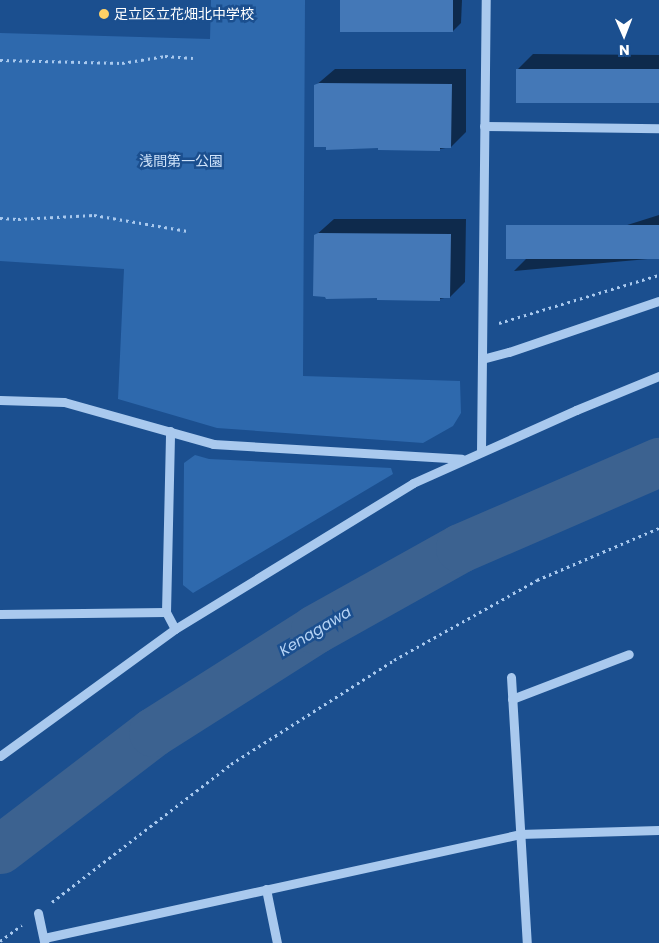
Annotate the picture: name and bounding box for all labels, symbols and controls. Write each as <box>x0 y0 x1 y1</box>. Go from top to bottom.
place label: 足立区立花畑北中学校 <box>114 6 254 22</box>
marker: 足立区立花畑北中学校 <box>98 8 110 20</box>
north arrow <box>599 10 649 60</box>
text: N <box>619 40 630 60</box>
park label: 浅間第一公園 <box>139 153 223 169</box>
water label: Kenagawa <box>276 602 354 660</box>

